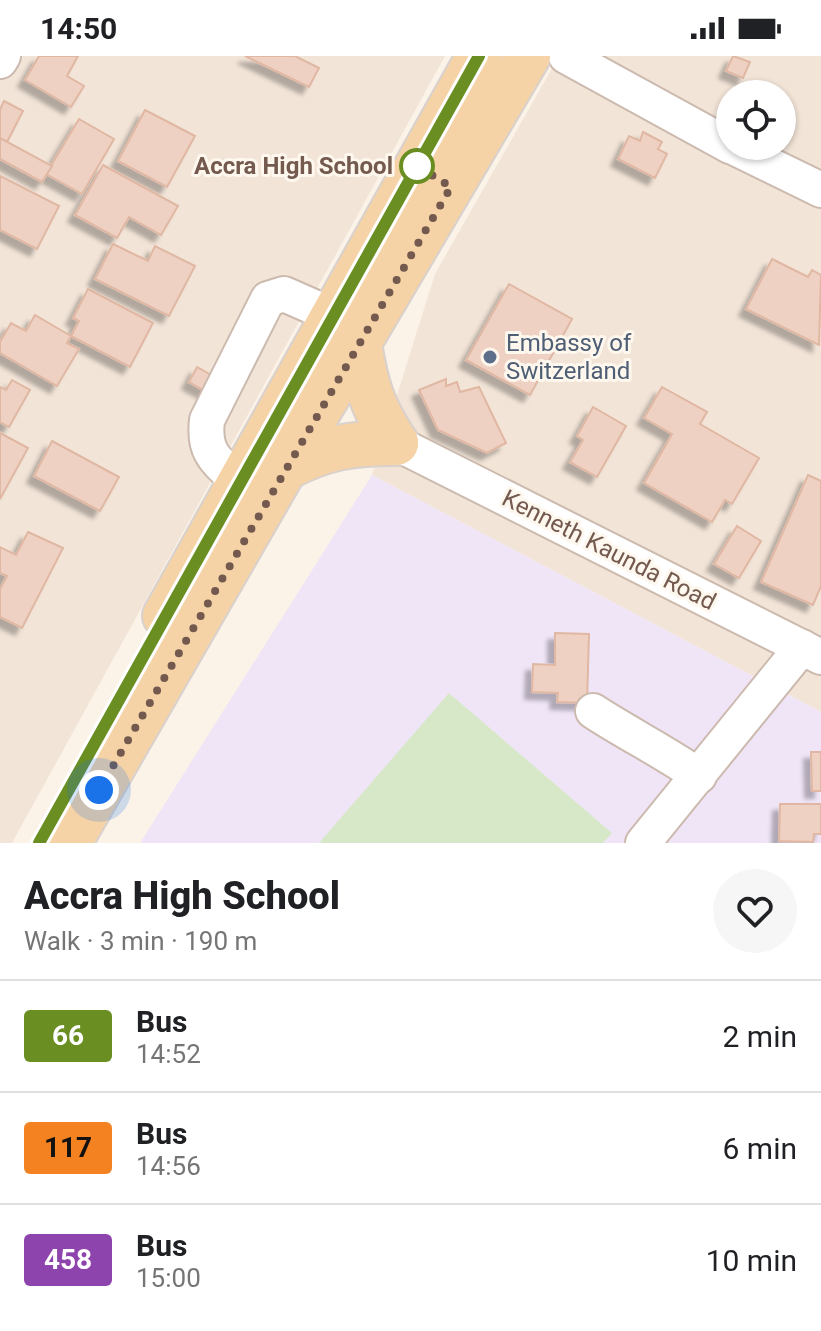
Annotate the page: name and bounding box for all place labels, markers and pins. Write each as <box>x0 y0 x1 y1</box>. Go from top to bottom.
marker: Accra High School <box>400 149 434 183</box>
place label: Accra High School <box>194 152 393 180</box>
place label: Embassy of Switzerland <box>506 329 632 385</box>
marker: Embassy of Switzerland <box>481 348 499 366</box>

